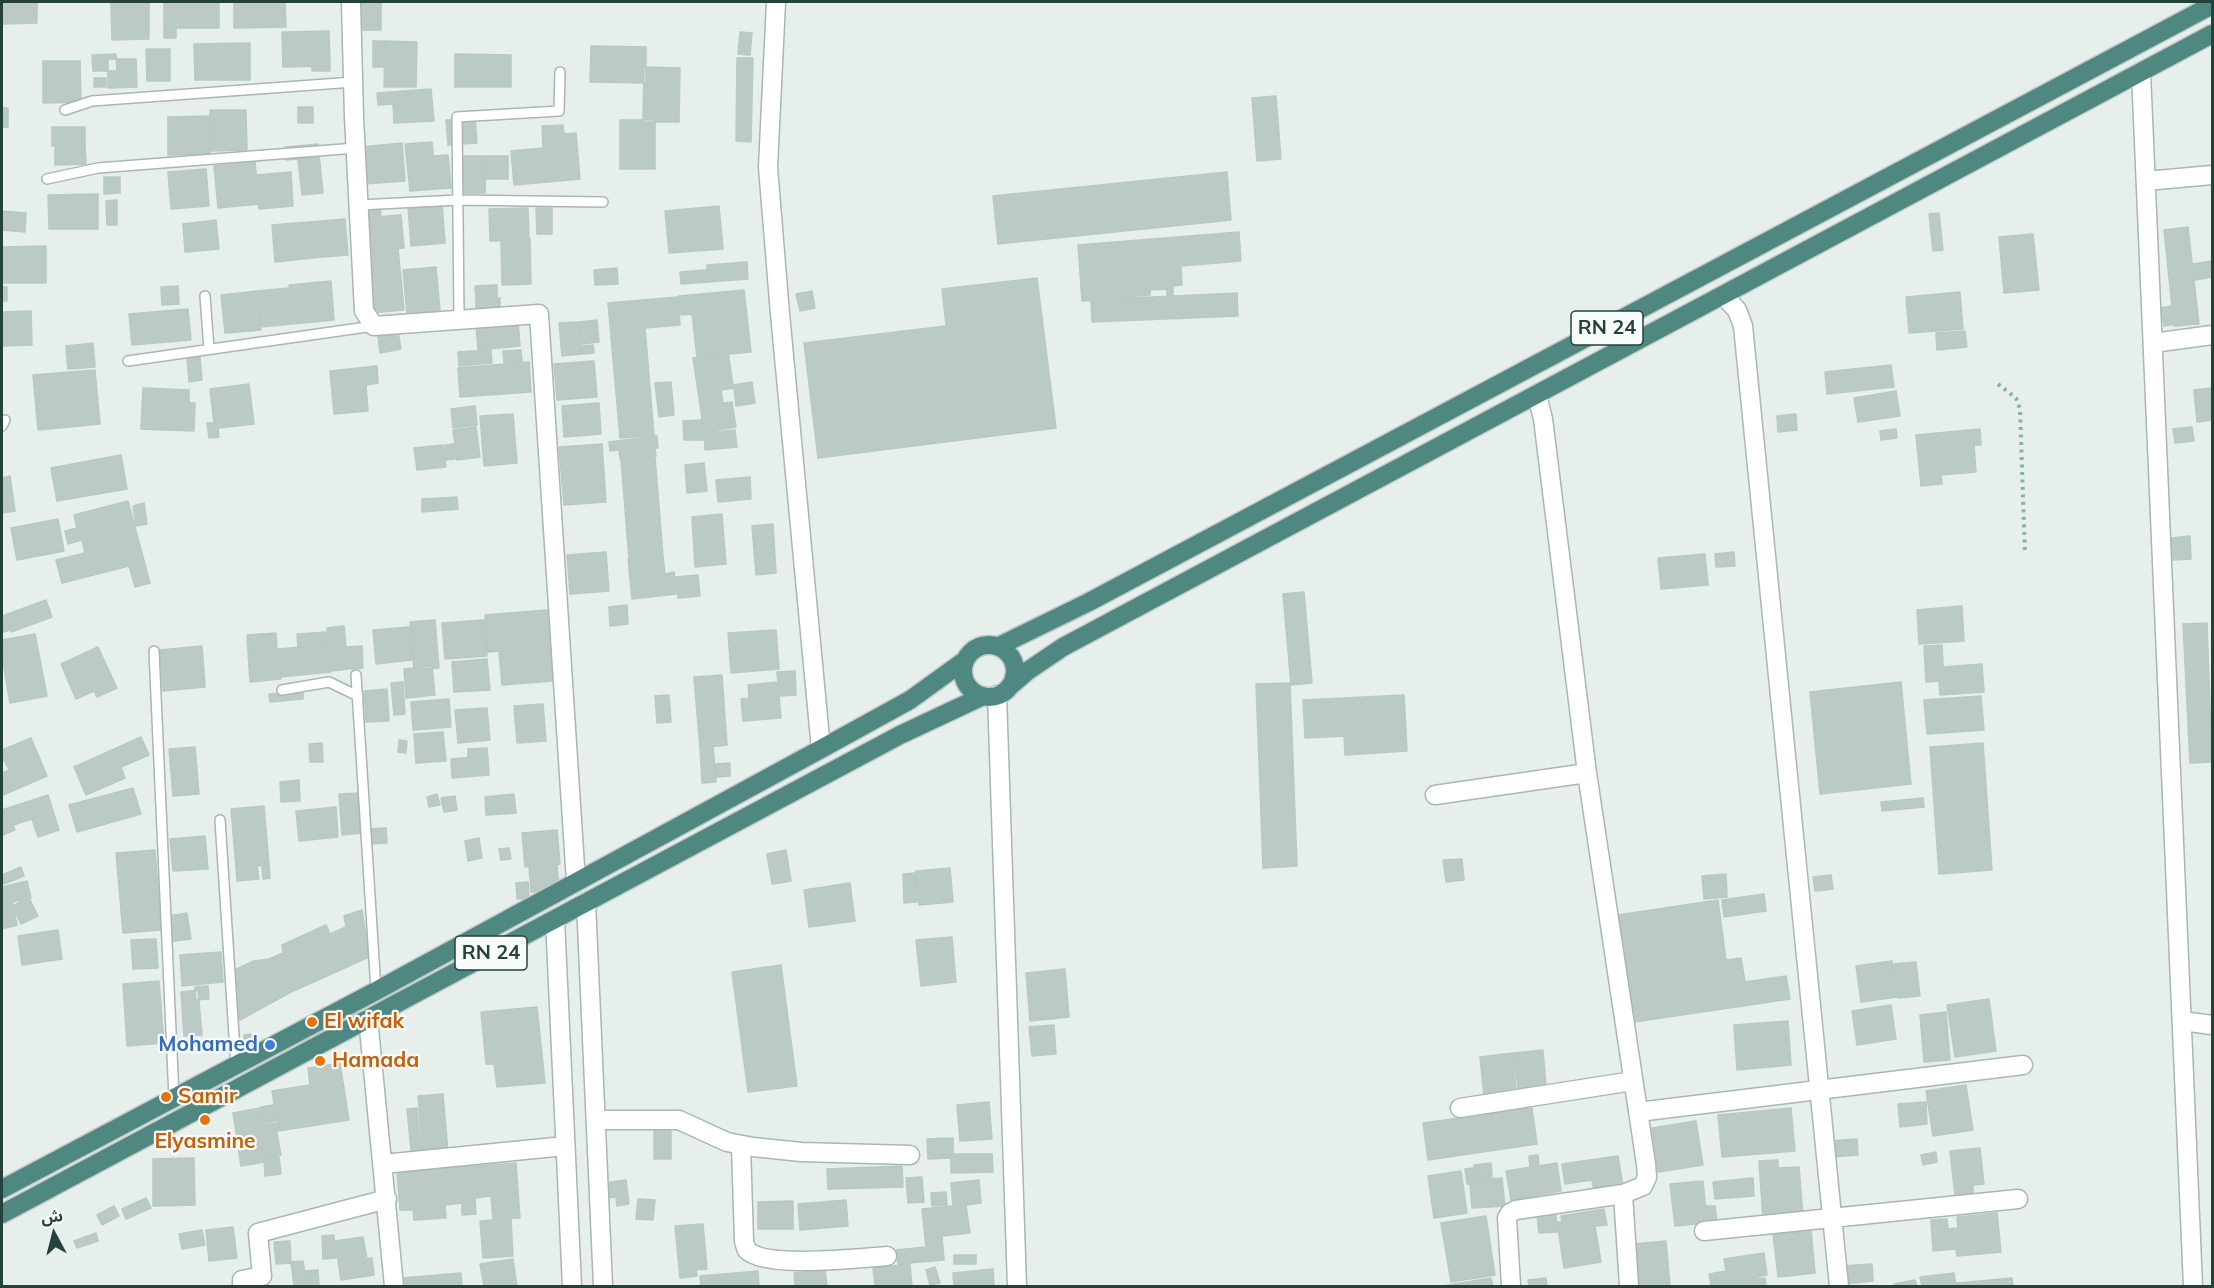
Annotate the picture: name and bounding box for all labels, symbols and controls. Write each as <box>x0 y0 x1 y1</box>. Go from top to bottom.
road number: RN 24 <box>1571 311 1643 345</box>
road number: RN 24 <box>455 936 527 970</box>
place label: El wifak <box>324 1009 404 1035</box>
marker: El wifak <box>305 1015 319 1029</box>
place label: Mohamed <box>158 1032 258 1058</box>
marker: Mohamed <box>263 1038 277 1052</box>
place label: Hamada <box>332 1048 419 1074</box>
marker: Hamada <box>313 1054 327 1068</box>
place label: Samir <box>178 1084 237 1110</box>
marker: Samir <box>159 1090 173 1104</box>
marker: Elyasmine <box>198 1113 212 1127</box>
place label: Elyasmine <box>154 1129 256 1155</box>
north arrow <box>24 1204 84 1264</box>
text: ش <box>40 1205 64 1227</box>

